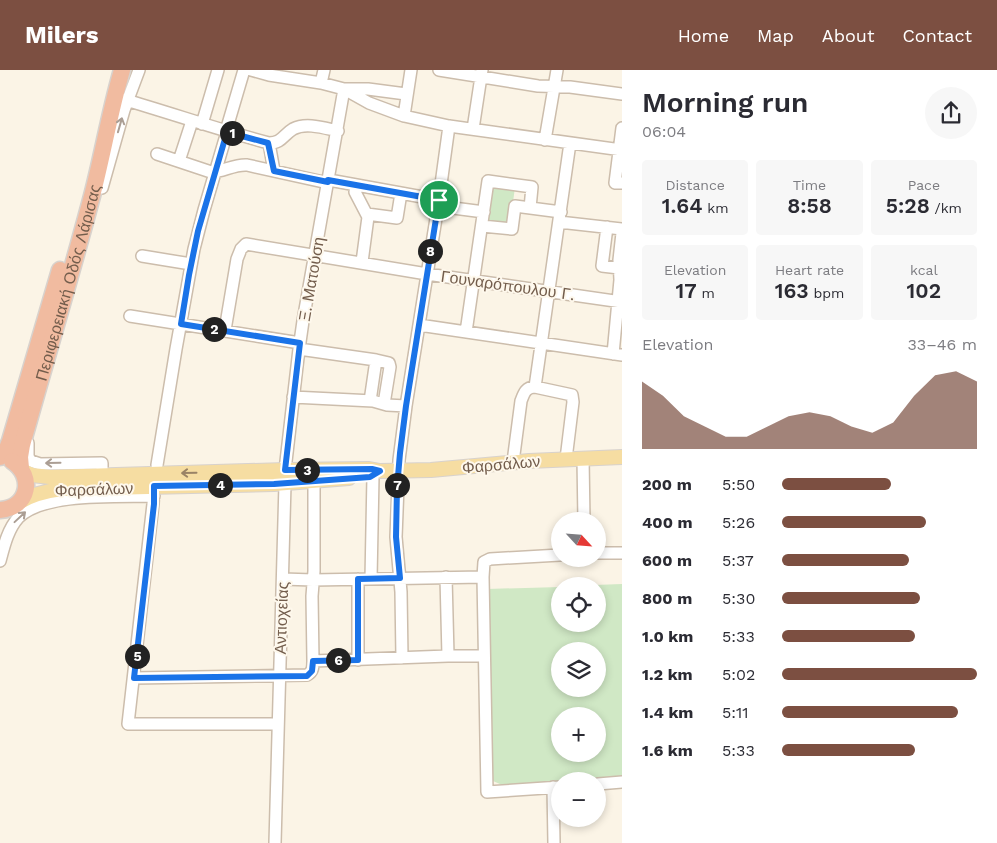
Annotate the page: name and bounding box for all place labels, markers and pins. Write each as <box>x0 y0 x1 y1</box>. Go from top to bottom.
pin: 1 <box>220 120 244 146</box>
pin <box>418 179 460 221</box>
pin: 8 <box>418 238 442 264</box>
pin: 2 <box>202 316 226 342</box>
pin: 3 <box>294 458 320 482</box>
pin: 4 <box>208 472 232 498</box>
pin: 7 <box>384 472 410 498</box>
pin: 5 <box>124 644 150 668</box>
pin: 6 <box>326 648 350 672</box>

